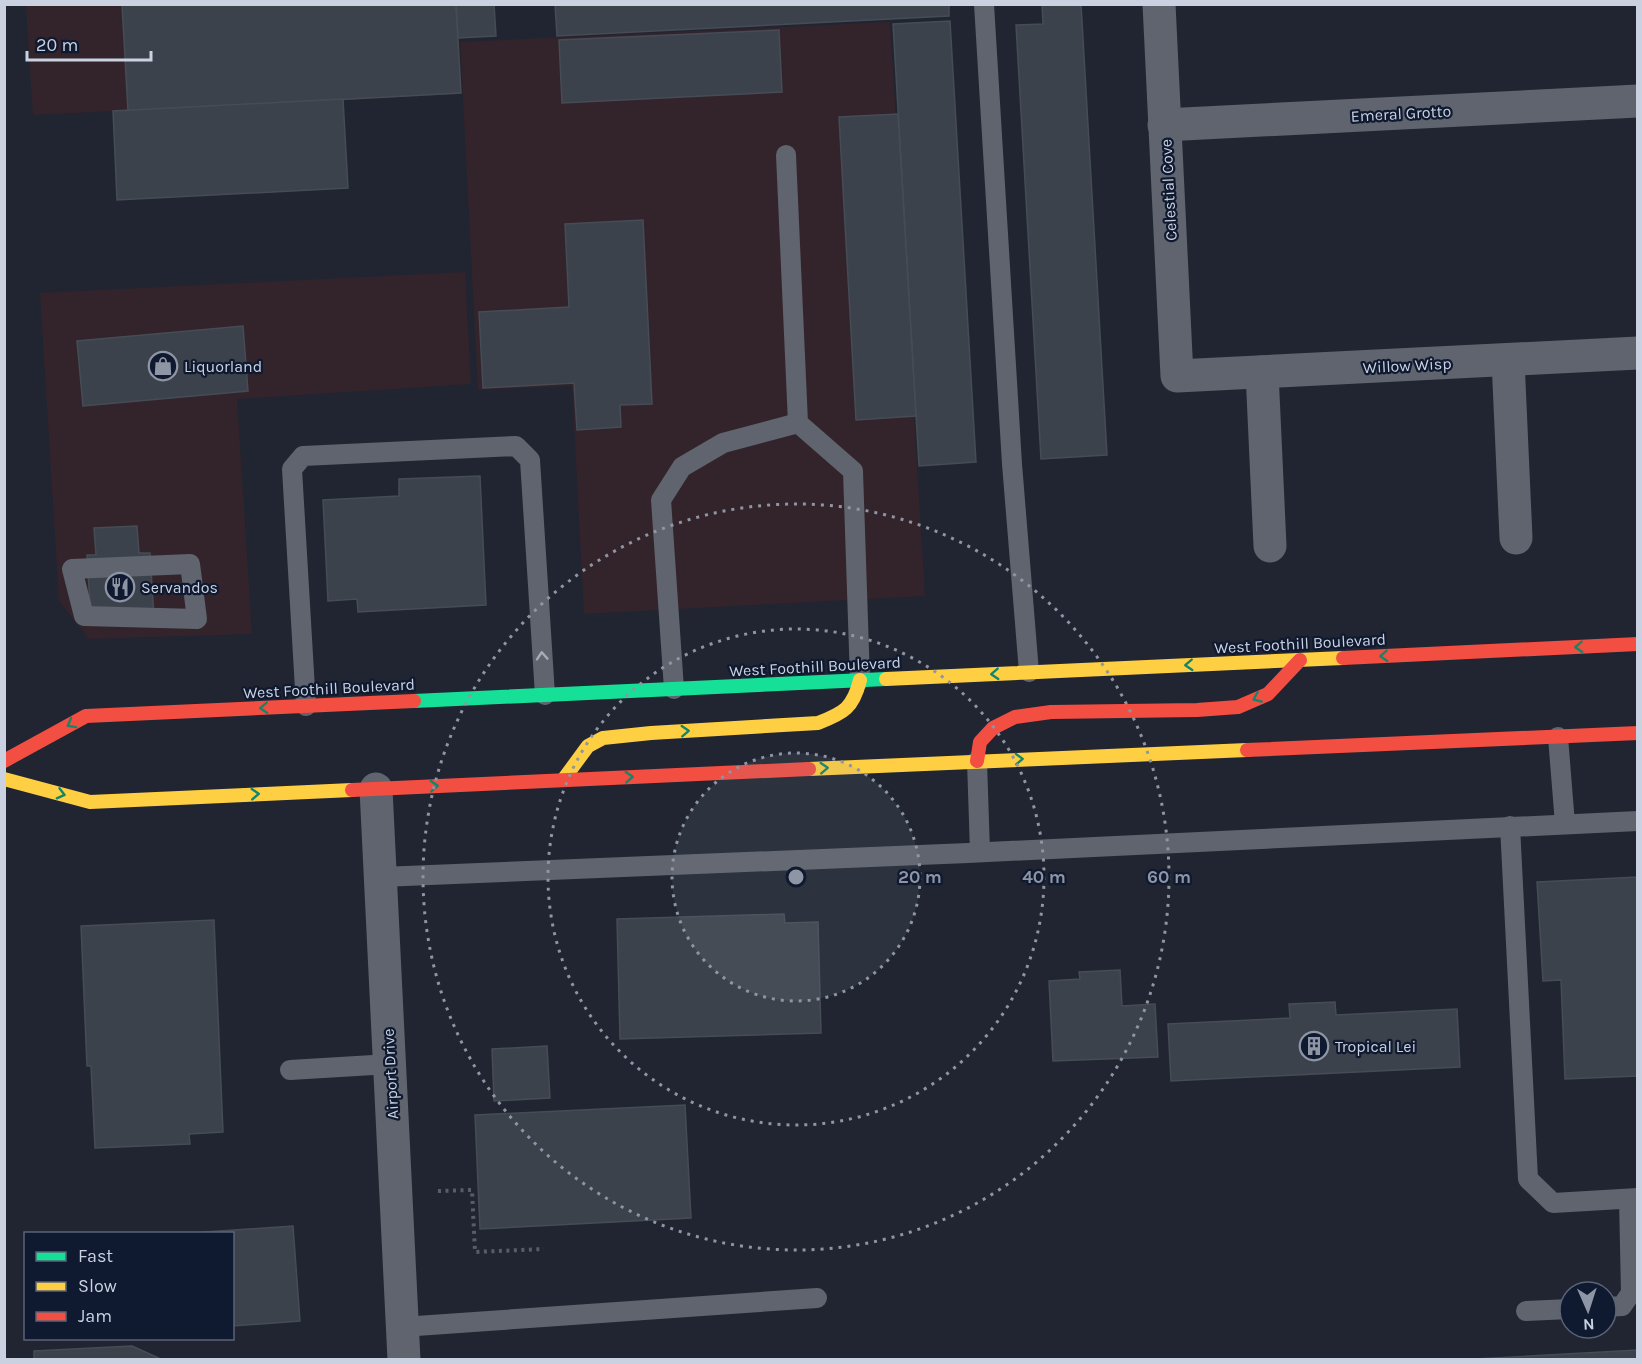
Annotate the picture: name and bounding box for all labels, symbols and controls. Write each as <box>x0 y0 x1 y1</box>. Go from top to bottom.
scale bar <box>27 24 152 62</box>
text: 20 m <box>36 34 78 56</box>
street label: Emeral Grotto <box>1350 101 1452 126</box>
street label: Celestial Cove <box>1156 139 1181 241</box>
shop icon: Liquorland <box>147 350 179 382</box>
street label: Willow Wisp <box>1362 354 1452 377</box>
place label: Liquorland <box>184 357 262 376</box>
restaurant icon: Servandos <box>104 571 136 603</box>
place label: Servandos <box>141 578 218 597</box>
street label: West Foothill Boulevard <box>1214 630 1386 657</box>
one-way arrow <box>1575 640 1584 653</box>
one-way arrow <box>1380 650 1389 663</box>
one-way arrow <box>536 652 549 661</box>
street label: West Foothill Boulevard <box>729 653 901 680</box>
one-way arrow <box>1185 659 1194 672</box>
one-way arrow <box>990 667 999 680</box>
street label: West Foothill Boulevard <box>243 675 415 702</box>
one-way arrow <box>1252 691 1263 703</box>
one-way arrow <box>259 701 268 714</box>
one-way arrow <box>67 717 77 729</box>
one-way arrow <box>681 725 690 738</box>
one-way arrow <box>1014 753 1023 766</box>
one-way arrow <box>820 762 829 775</box>
one-way arrow <box>625 771 634 784</box>
one-way arrow <box>430 779 439 792</box>
one-way arrow <box>56 787 66 800</box>
one-way arrow <box>250 788 259 801</box>
text: 20 m <box>898 866 942 888</box>
text: 40 m <box>1022 866 1066 888</box>
text: 60 m <box>1147 866 1191 888</box>
centre of rings <box>786 867 806 887</box>
street label: Airport Drive <box>379 1028 402 1120</box>
building icon: Tropical Lei <box>1298 1030 1330 1062</box>
place label: Tropical Lei <box>1335 1037 1416 1056</box>
legend <box>24 1232 234 1340</box>
text: Fast <box>78 1245 113 1267</box>
text: Slow <box>78 1275 117 1297</box>
north arrow <box>1558 1280 1618 1340</box>
text: Jam <box>78 1305 112 1327</box>
text: N <box>1583 1315 1595 1334</box>

